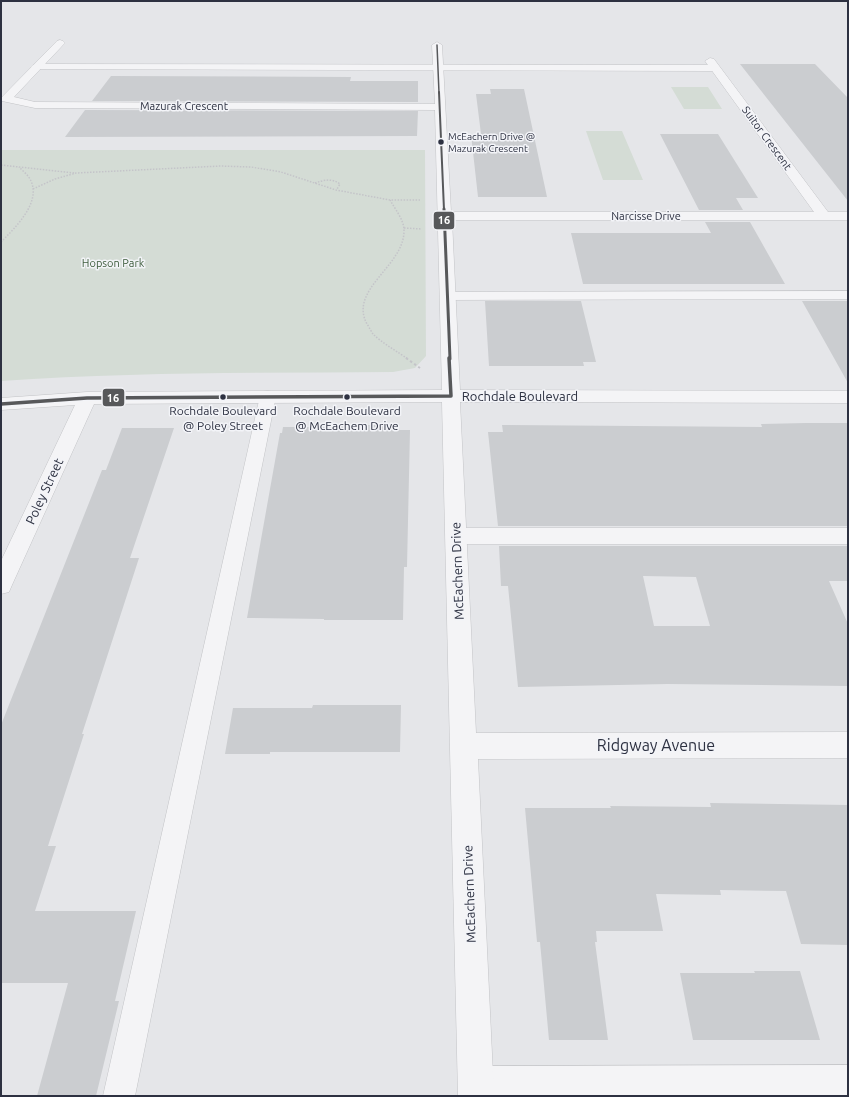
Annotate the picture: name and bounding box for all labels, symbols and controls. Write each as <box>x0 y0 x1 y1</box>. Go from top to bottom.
street label: Mazurak Crescent <box>140 100 229 112</box>
street label: Suitor Crescent <box>740 104 794 173</box>
place label: McEachern Drive @ Mazurak Crescent <box>448 131 535 154</box>
marker: McEachern Drive @ Mazurak Crescent <box>436 137 446 147</box>
street label: Narcisse Drive <box>611 210 681 222</box>
line badge: 16 <box>433 211 455 230</box>
text: 16 <box>438 214 450 226</box>
park label: Hopson Park <box>82 257 145 269</box>
line badge: 16 <box>102 388 125 407</box>
street label: Rochdale Boulevard <box>462 389 578 403</box>
text: 16 <box>107 392 119 404</box>
marker: Rochdale Boulevard @ Poley Street <box>218 392 228 402</box>
marker: Rochdale Boulevard @ McEachem Drive <box>342 392 352 402</box>
place label: Rochdale Boulevard @ Poley Street <box>169 404 277 432</box>
place label: Rochdale Boulevard @ McEachem Drive <box>293 404 401 432</box>
street label: Poley Street <box>23 456 65 526</box>
street label: McEachern Drive <box>448 522 466 620</box>
street label: Ridgway Avenue <box>597 736 715 754</box>
street label: McEachern Drive <box>460 845 478 943</box>

